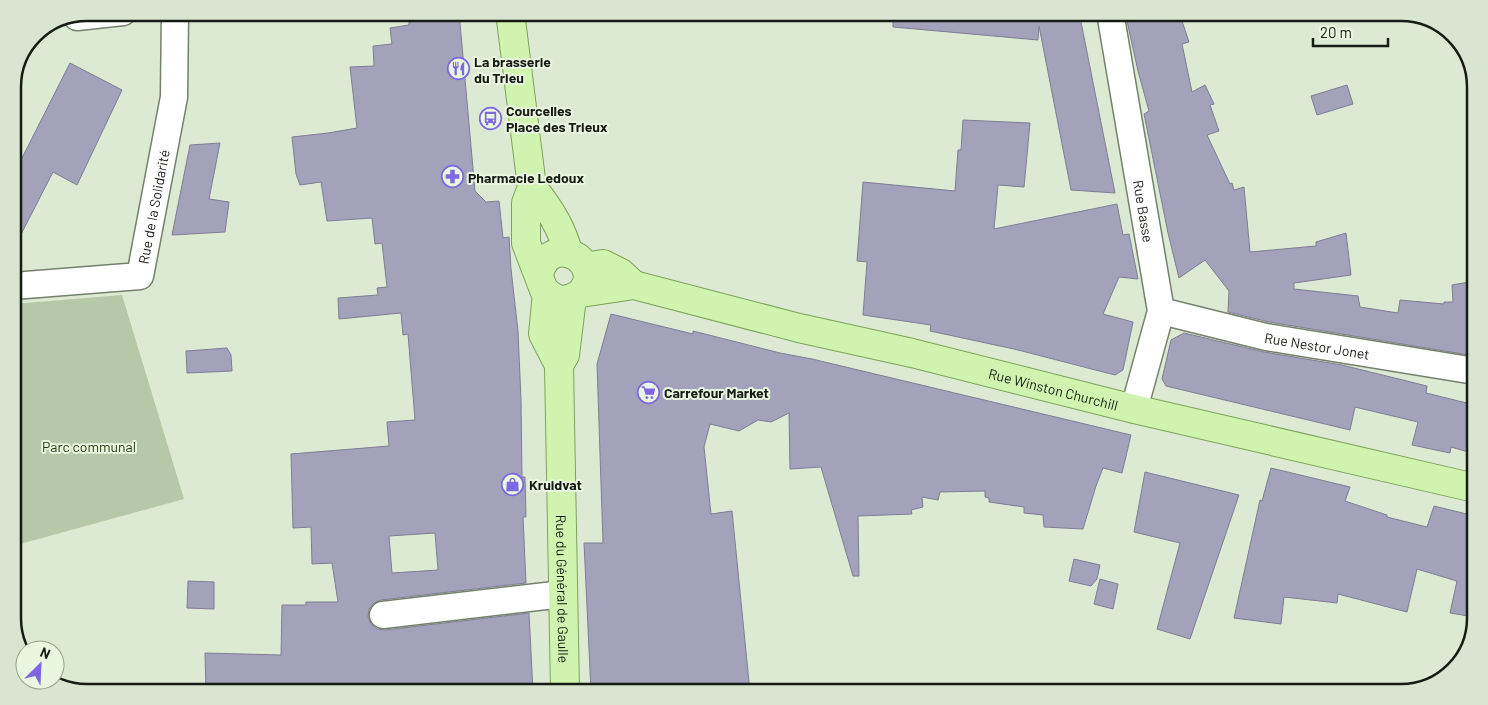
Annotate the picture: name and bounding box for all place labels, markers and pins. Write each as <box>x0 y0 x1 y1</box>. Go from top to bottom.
place label: La brasserie du Trieu <box>474 53 551 86</box>
restaurant icon: La brasserie du Trieu <box>446 57 470 81</box>
place label: Courcelles Place des Trieux <box>506 102 608 135</box>
bus stop icon: Courcelles Place des Trieux <box>478 106 502 130</box>
pharmacy icon: Pharmacie Ledoux <box>440 165 464 189</box>
place label: Pharmacie Ledoux <box>468 169 584 186</box>
supermarket icon: Carrefour Market <box>636 380 660 404</box>
place label: Carrefour Market <box>664 384 769 401</box>
shop icon: Kruidvat <box>501 472 525 496</box>
place label: Kruidvat <box>529 476 582 493</box>

